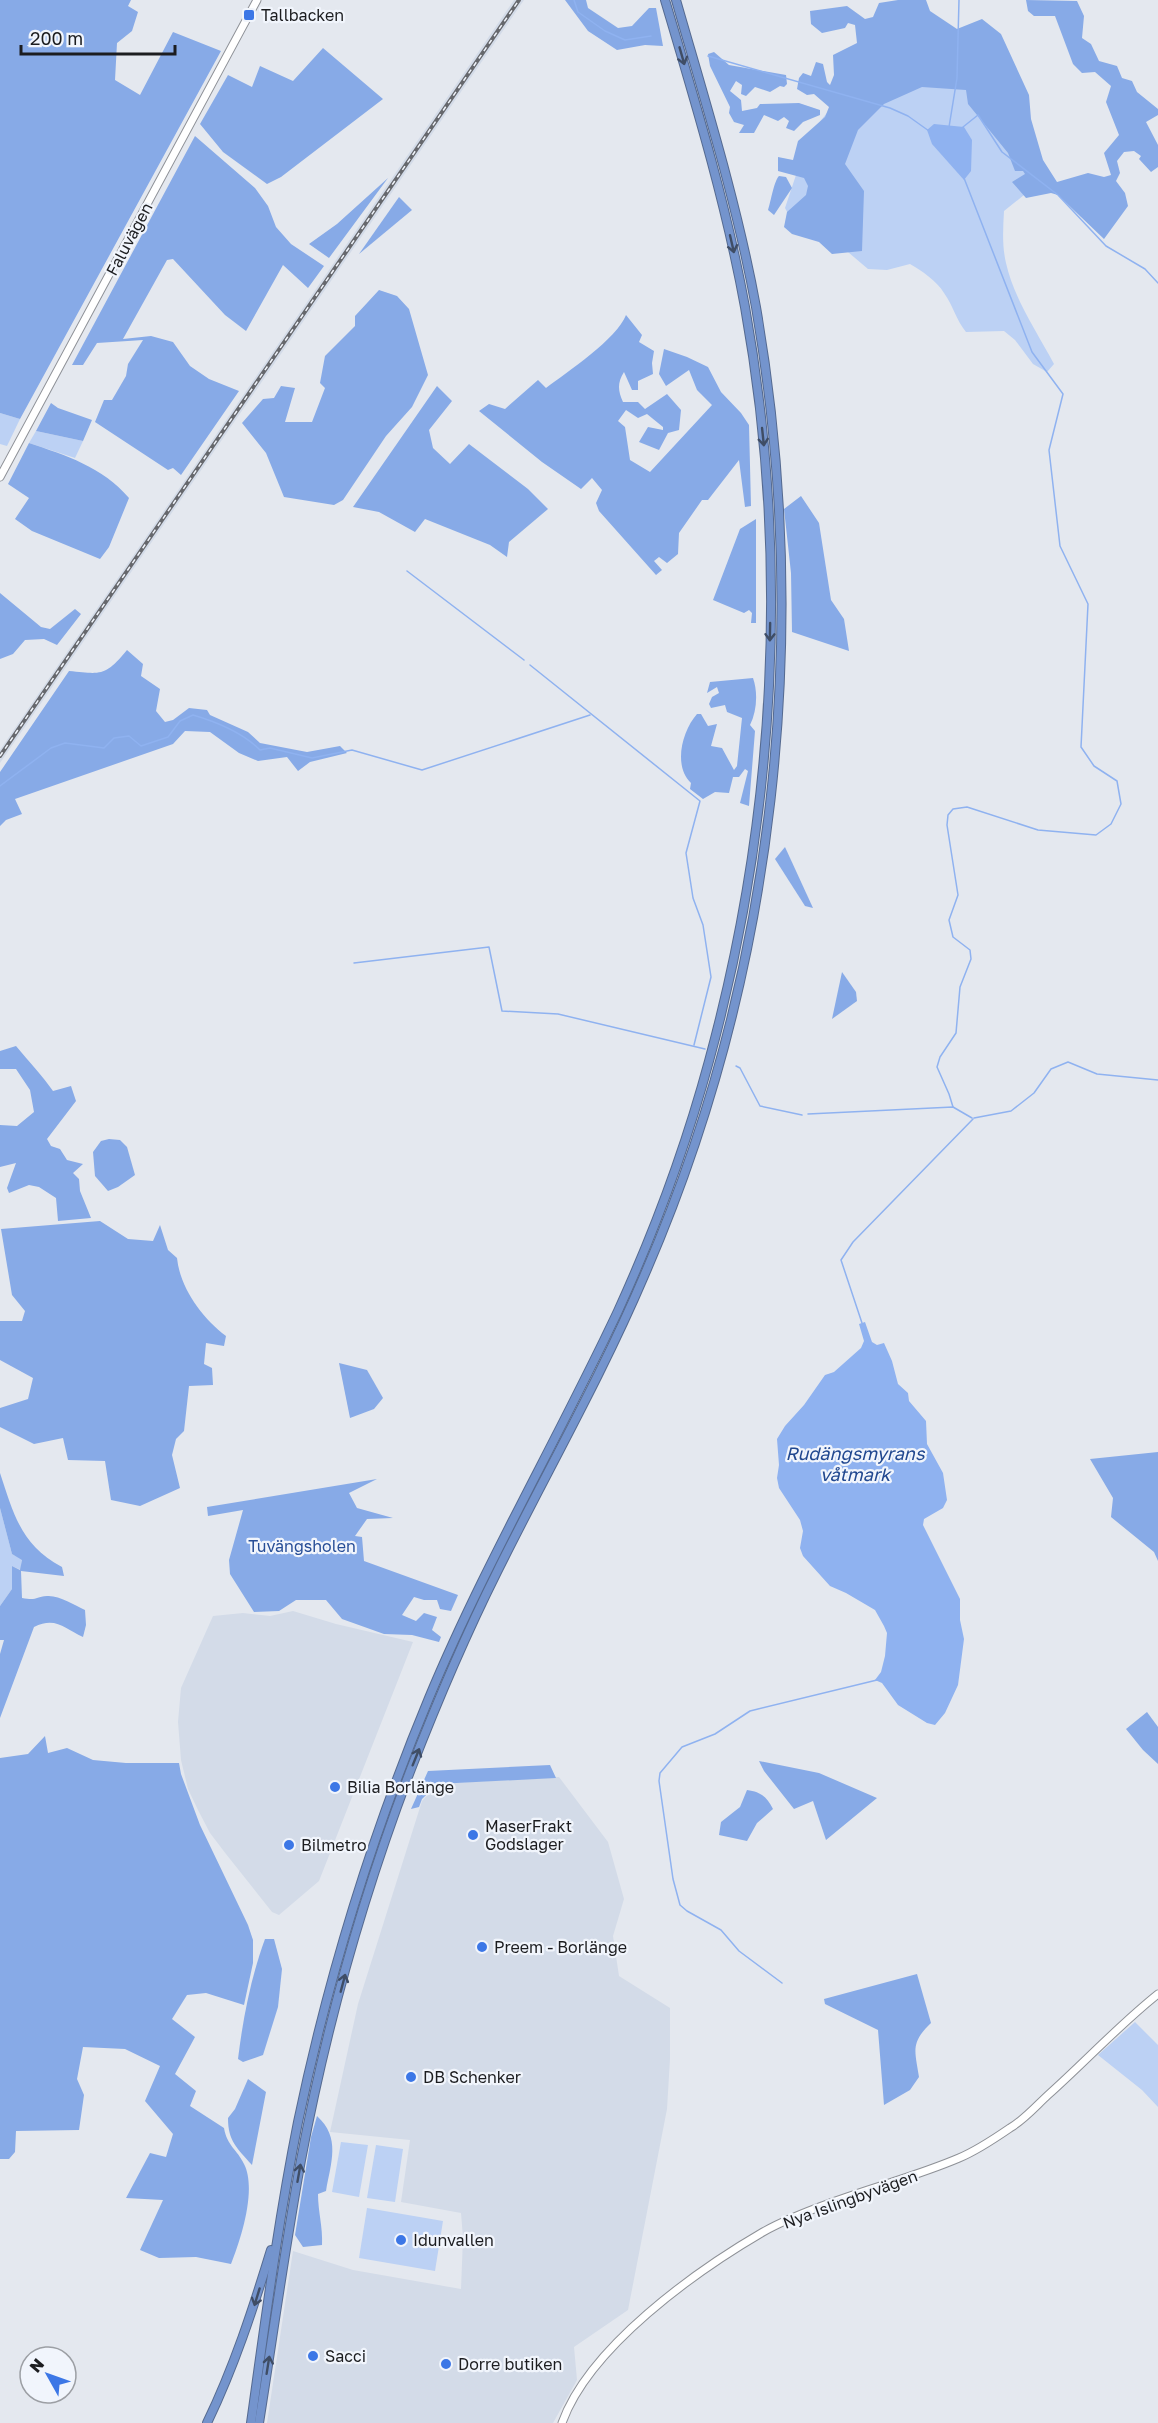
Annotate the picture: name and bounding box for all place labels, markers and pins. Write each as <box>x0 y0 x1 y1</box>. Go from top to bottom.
place label: Tallbacken <box>261 5 344 25</box>
marker: Tallbacken <box>242 8 256 22</box>
place label: Bilia Borlänge <box>347 1777 454 1797</box>
marker: Bilia Borlänge <box>328 1780 342 1794</box>
place label: MaserFrakt Godslager <box>485 1816 572 1854</box>
marker: MaserFrakt Godslager <box>466 1828 480 1842</box>
place label: Bilmetro <box>301 1835 367 1855</box>
marker: Bilmetro <box>282 1838 296 1852</box>
place label: Preem - Borlänge <box>494 1937 627 1957</box>
marker: Preem - Borlänge <box>475 1940 489 1954</box>
place label: DB Schenker <box>423 2067 521 2087</box>
marker: DB Schenker <box>404 2070 418 2084</box>
place label: Idunvallen <box>413 2230 494 2250</box>
marker: Idunvallen <box>394 2233 408 2247</box>
place label: Sacci <box>325 2346 366 2366</box>
marker: Sacci <box>306 2349 320 2363</box>
place label: Dorre butiken <box>458 2354 562 2374</box>
marker: Dorre butiken <box>439 2357 453 2371</box>

